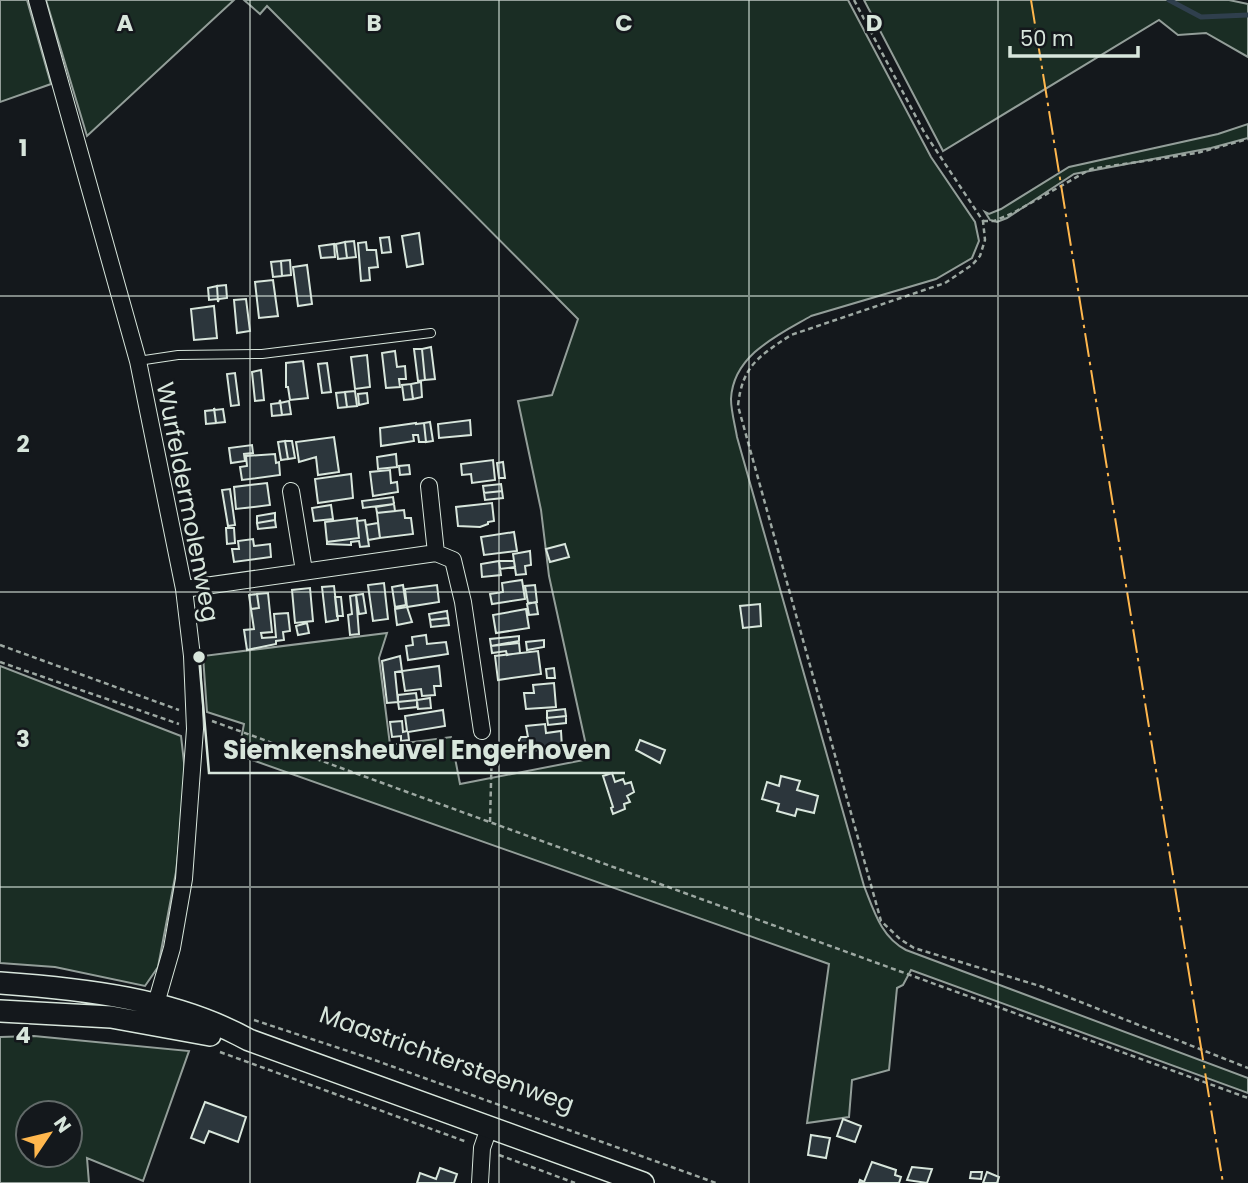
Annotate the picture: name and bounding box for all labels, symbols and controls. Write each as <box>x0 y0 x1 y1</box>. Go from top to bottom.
text: A <box>117 7 134 39</box>
text: B <box>366 7 382 39</box>
text: C <box>615 7 633 39</box>
text: D <box>866 7 882 39</box>
scale bar <box>1010 14 1138 58</box>
text: 50 m <box>1020 24 1074 53</box>
text: 1 <box>19 132 27 164</box>
street label: Wurfeldermolenweg <box>149 379 227 625</box>
text: 2 <box>16 428 30 460</box>
text: 3 <box>16 723 30 755</box>
callout: Siemkensheuvel Engerhoven <box>209 726 625 773</box>
text: Siemkensheuvel Engerhoven <box>223 732 611 768</box>
street label: Maastrichtersteenweg <box>315 998 579 1120</box>
text: 4 <box>15 1019 31 1051</box>
north arrow <box>14 1099 84 1169</box>
text: N <box>47 1111 78 1138</box>

